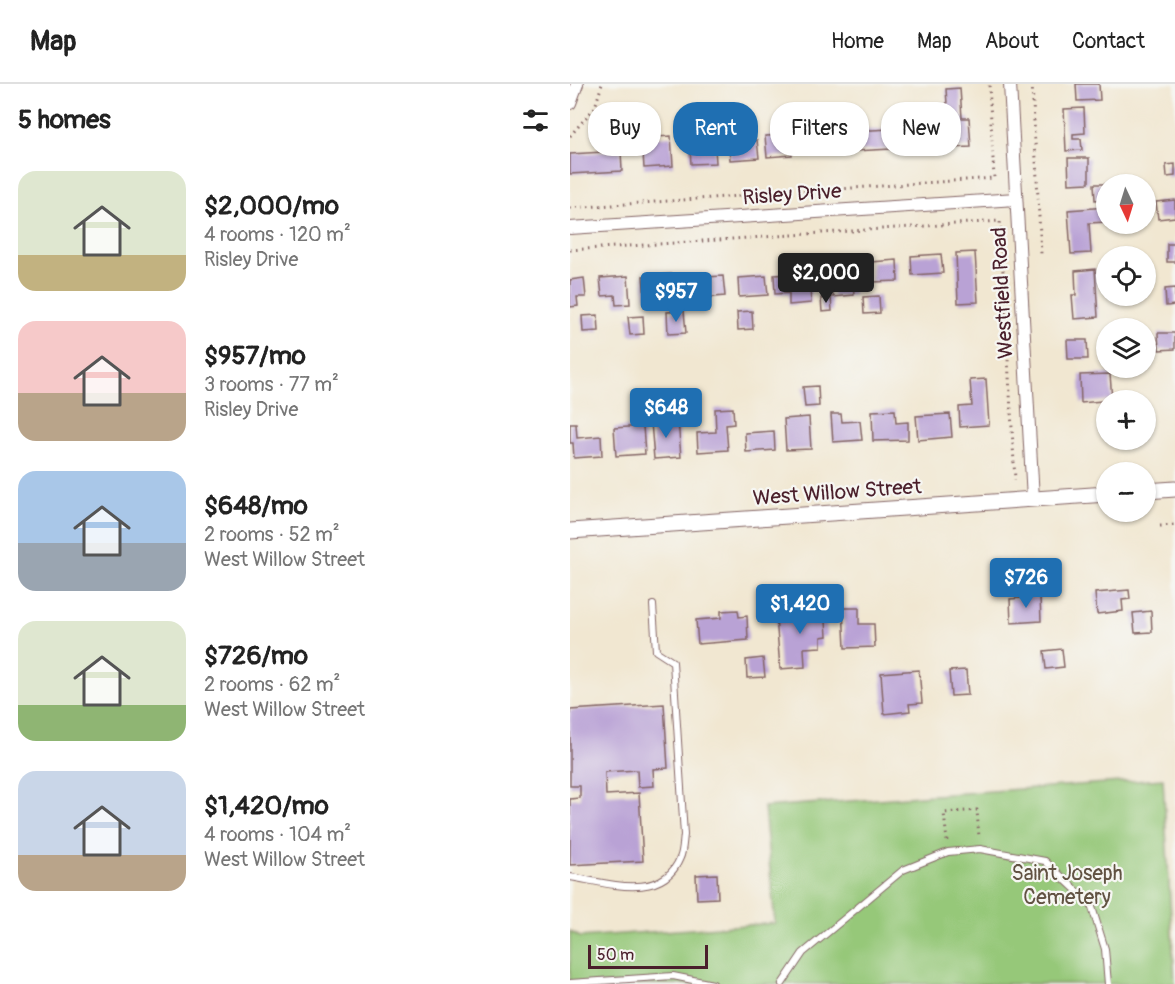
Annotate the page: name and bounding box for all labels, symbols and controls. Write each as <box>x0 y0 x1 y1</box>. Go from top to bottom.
text: Map <box>30 24 76 59</box>
text: Home <box>831 28 884 55</box>
text: Map <box>917 28 952 55</box>
text: About <box>985 28 1039 55</box>
text: Contact <box>1072 28 1145 55</box>
chip: Buy <box>588 102 661 156</box>
chip: Rent <box>673 102 758 156</box>
chip: Filters <box>770 102 869 156</box>
chip: New <box>881 102 961 156</box>
text: 5 homes <box>18 104 111 136</box>
icon: filters <box>519 104 552 137</box>
north arrow <box>1096 174 1156 234</box>
map controls <box>1096 174 1156 522</box>
street label: Risley Drive <box>742 178 843 211</box>
text: $2,000/mo <box>204 190 339 222</box>
icon: home <box>66 195 138 267</box>
text: 4 rooms · 120 m² <box>204 222 351 247</box>
street label: Westfield Road <box>986 226 1019 360</box>
button: locate <box>1096 246 1156 306</box>
text: Risley Drive <box>204 247 298 272</box>
pin: $2,000 <box>777 253 875 304</box>
text: $2,000 <box>792 260 860 285</box>
pin: $957 <box>640 272 712 323</box>
text: $957 <box>655 279 697 304</box>
button: layers <box>1096 318 1156 378</box>
text: $957/mo <box>204 340 306 372</box>
icon: home <box>66 345 138 417</box>
text: 3 rooms · 77 m² <box>204 372 339 397</box>
pin: $648 <box>630 388 702 439</box>
button: + <box>1096 390 1156 450</box>
text: $648 <box>644 395 688 420</box>
text: Risley Drive <box>204 397 298 422</box>
button: − <box>1096 462 1156 522</box>
street label: West Willow Street <box>752 473 923 512</box>
text: $648/mo <box>204 490 308 522</box>
icon: home <box>66 495 138 567</box>
text: 2 rooms · 52 m² <box>204 522 340 547</box>
text: West Willow Street <box>204 547 365 572</box>
pin: $726 <box>990 558 1062 609</box>
text: $726 <box>1004 565 1048 590</box>
pin: $1,420 <box>751 584 849 635</box>
text: $1,420 <box>770 591 830 616</box>
text: $726/mo <box>204 640 308 672</box>
icon: home <box>66 645 138 717</box>
text: 2 rooms · 62 m² <box>204 672 340 697</box>
text: West Willow Street <box>204 697 365 722</box>
text: $1,420/mo <box>204 790 329 822</box>
icon: home <box>66 795 138 867</box>
text: 4 rooms · 104 m² <box>204 822 351 847</box>
text: West Willow Street <box>204 847 365 872</box>
park label: Saint Joseph Cemetery <box>1011 860 1123 911</box>
scale bar <box>588 942 708 970</box>
text: 50 m <box>597 945 634 965</box>

